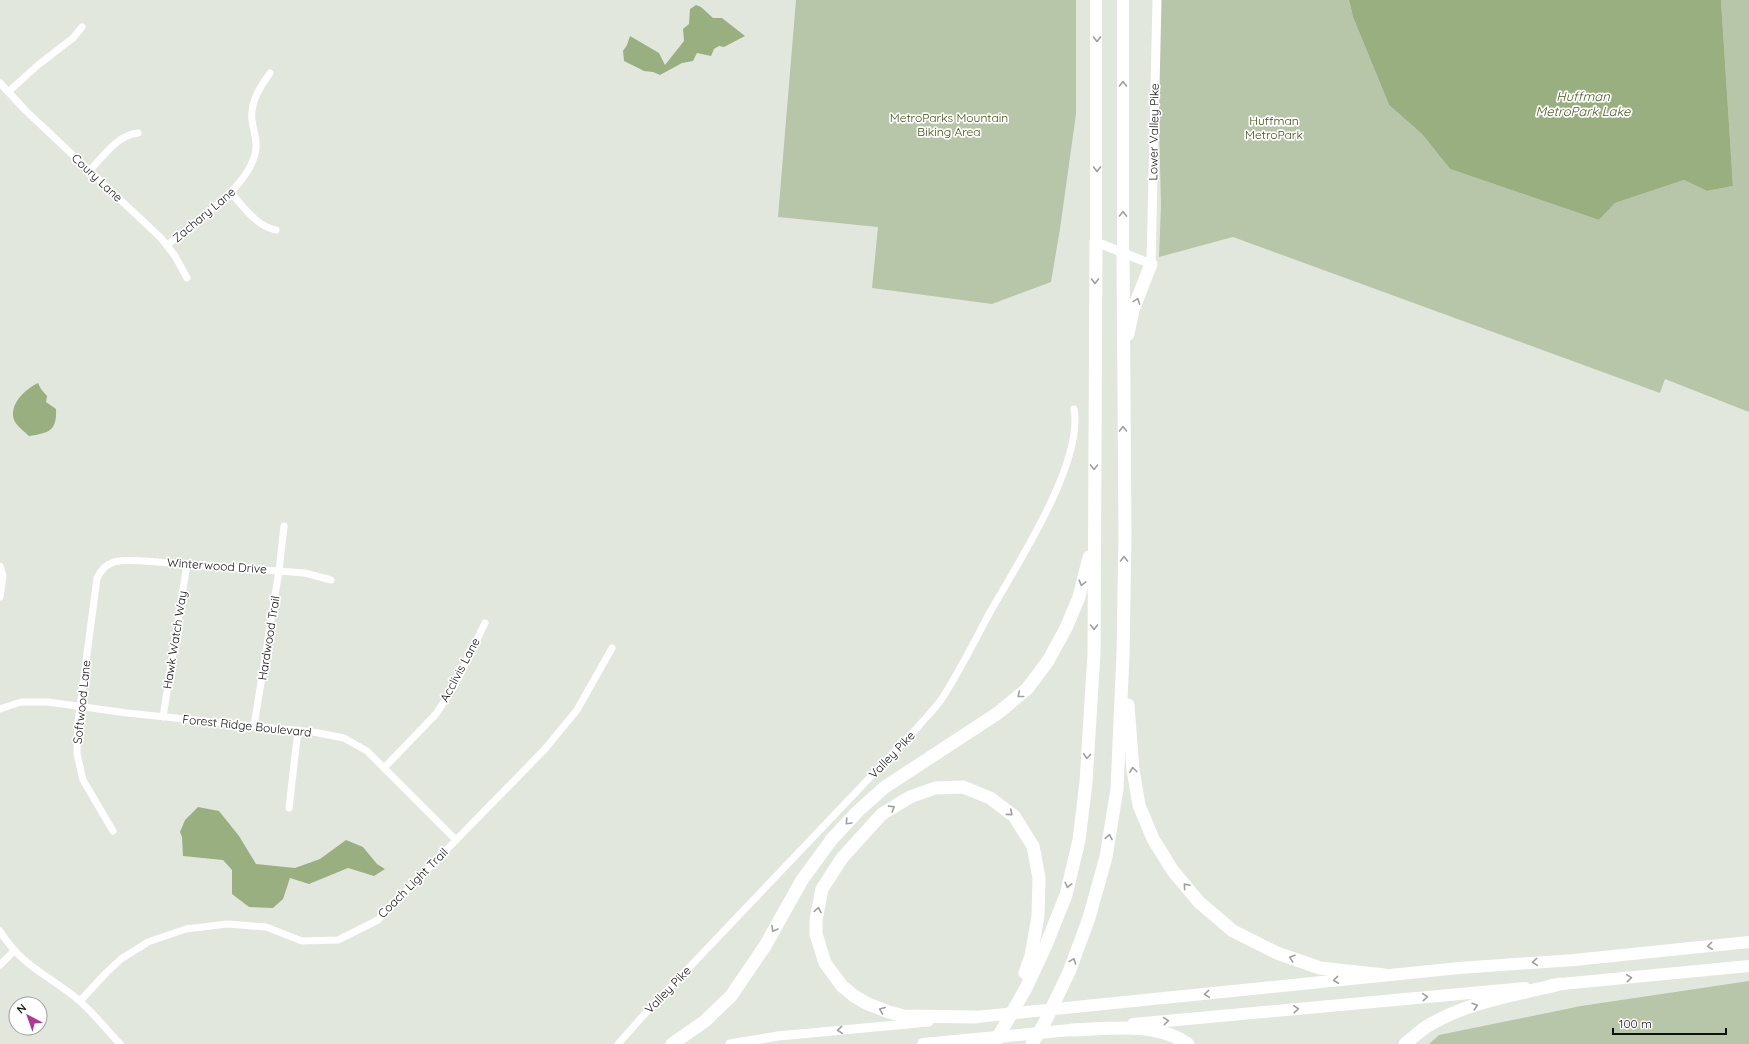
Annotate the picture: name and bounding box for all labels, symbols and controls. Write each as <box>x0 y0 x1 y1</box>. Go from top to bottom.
one-way arrow <box>1093 36 1101 42</box>
one-way arrow <box>1119 81 1127 87</box>
street label: Lower Valley Pike <box>1145 83 1162 181</box>
water label: Huffman MetroPark Lake <box>1536 88 1631 119</box>
park label: MetroParks Mountain Biking Area <box>890 110 1008 139</box>
park label: Huffman MetroPark <box>1245 113 1303 142</box>
street label: Coury Lane <box>69 150 126 205</box>
one-way arrow <box>1093 166 1101 172</box>
street label: Zachary Lane <box>169 184 238 245</box>
one-way arrow <box>1119 211 1127 217</box>
one-way arrow <box>1091 278 1099 284</box>
one-way arrow <box>1133 297 1141 304</box>
one-way arrow <box>1119 426 1127 432</box>
one-way arrow <box>1090 464 1098 470</box>
street label: Winterwood Drive <box>167 555 268 576</box>
one-way arrow <box>1120 556 1128 562</box>
one-way arrow <box>1079 580 1087 587</box>
street label: Hawk Watch Way <box>159 590 190 690</box>
street label: Hardwood Trail <box>254 595 283 681</box>
one-way arrow <box>1090 624 1098 630</box>
street label: Acclivis Lane <box>436 635 483 705</box>
street label: Softwood Lane <box>70 659 93 745</box>
one-way arrow <box>1017 691 1024 698</box>
street label: Forest Ridge Boulevard <box>182 711 312 740</box>
street label: Valley Pike <box>865 728 918 781</box>
one-way arrow <box>1083 753 1092 759</box>
one-way arrow <box>1129 766 1138 773</box>
one-way arrow <box>888 805 895 812</box>
one-way arrow <box>1005 809 1013 816</box>
one-way arrow <box>845 817 853 825</box>
one-way arrow <box>1104 834 1113 840</box>
street label: Coach Light Trail <box>375 845 451 921</box>
one-way arrow <box>1065 881 1073 888</box>
one-way arrow <box>1183 883 1190 891</box>
one-way arrow <box>813 907 821 913</box>
one-way arrow <box>772 925 779 932</box>
one-way arrow <box>1707 941 1713 950</box>
one-way arrow <box>1288 954 1295 963</box>
one-way arrow <box>1532 957 1538 966</box>
one-way arrow <box>1068 958 1077 965</box>
street label: Valley Pike <box>641 963 694 1016</box>
one-way arrow <box>1626 974 1632 983</box>
one-way arrow <box>1333 976 1339 985</box>
one-way arrow <box>1204 989 1210 998</box>
one-way arrow <box>1422 993 1428 1002</box>
north arrow <box>8 996 48 1036</box>
text: N <box>14 1001 29 1016</box>
one-way arrow <box>1471 1002 1478 1011</box>
one-way arrow <box>1293 1005 1299 1014</box>
one-way arrow <box>879 1006 886 1014</box>
scale bar <box>1613 1010 1726 1036</box>
text: 100 m <box>1619 1016 1652 1031</box>
one-way arrow <box>1163 1017 1169 1026</box>
one-way arrow <box>837 1025 843 1034</box>

